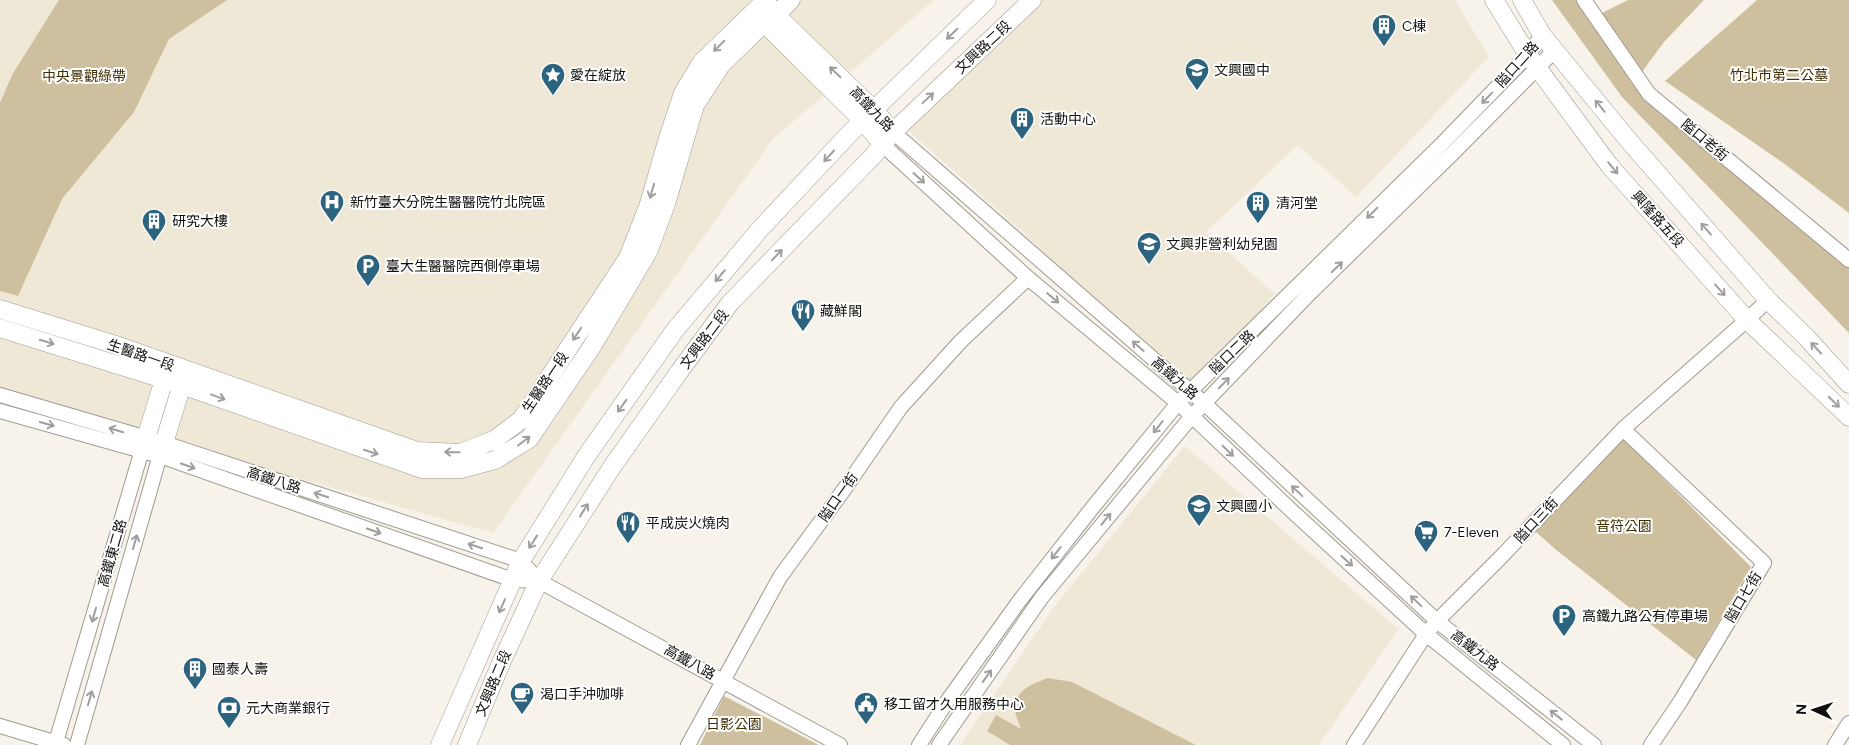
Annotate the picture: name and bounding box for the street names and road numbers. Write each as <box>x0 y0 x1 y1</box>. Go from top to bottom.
street label: 文興路二段 <box>952 17 1015 77</box>
street label: 隘口二路 <box>1492 38 1542 91</box>
street label: 高鐵九路 <box>846 83 897 135</box>
street label: 隘口老街 <box>1678 116 1732 165</box>
street label: 興隆路五段 <box>1628 188 1687 251</box>
street label: 文興路二段 <box>677 306 732 372</box>
street label: 隘口二路 <box>1206 327 1258 378</box>
street label: 生醫路一段 <box>105 336 177 375</box>
street label: 生醫路一段 <box>519 349 572 416</box>
street label: 高鐵九路 <box>1148 354 1201 403</box>
street label: 高鐵八路 <box>245 464 303 497</box>
street label: 隘口一街 <box>815 469 861 525</box>
street label: 隘口三街 <box>1511 494 1562 547</box>
street label: 高鐵東二路 <box>95 517 130 589</box>
street label: 隘口七街 <box>1722 569 1765 626</box>
street label: 高鐵九路 <box>1447 626 1502 674</box>
street label: 高鐵八路 <box>661 641 718 683</box>
street label: 文興路二段 <box>472 648 515 719</box>

